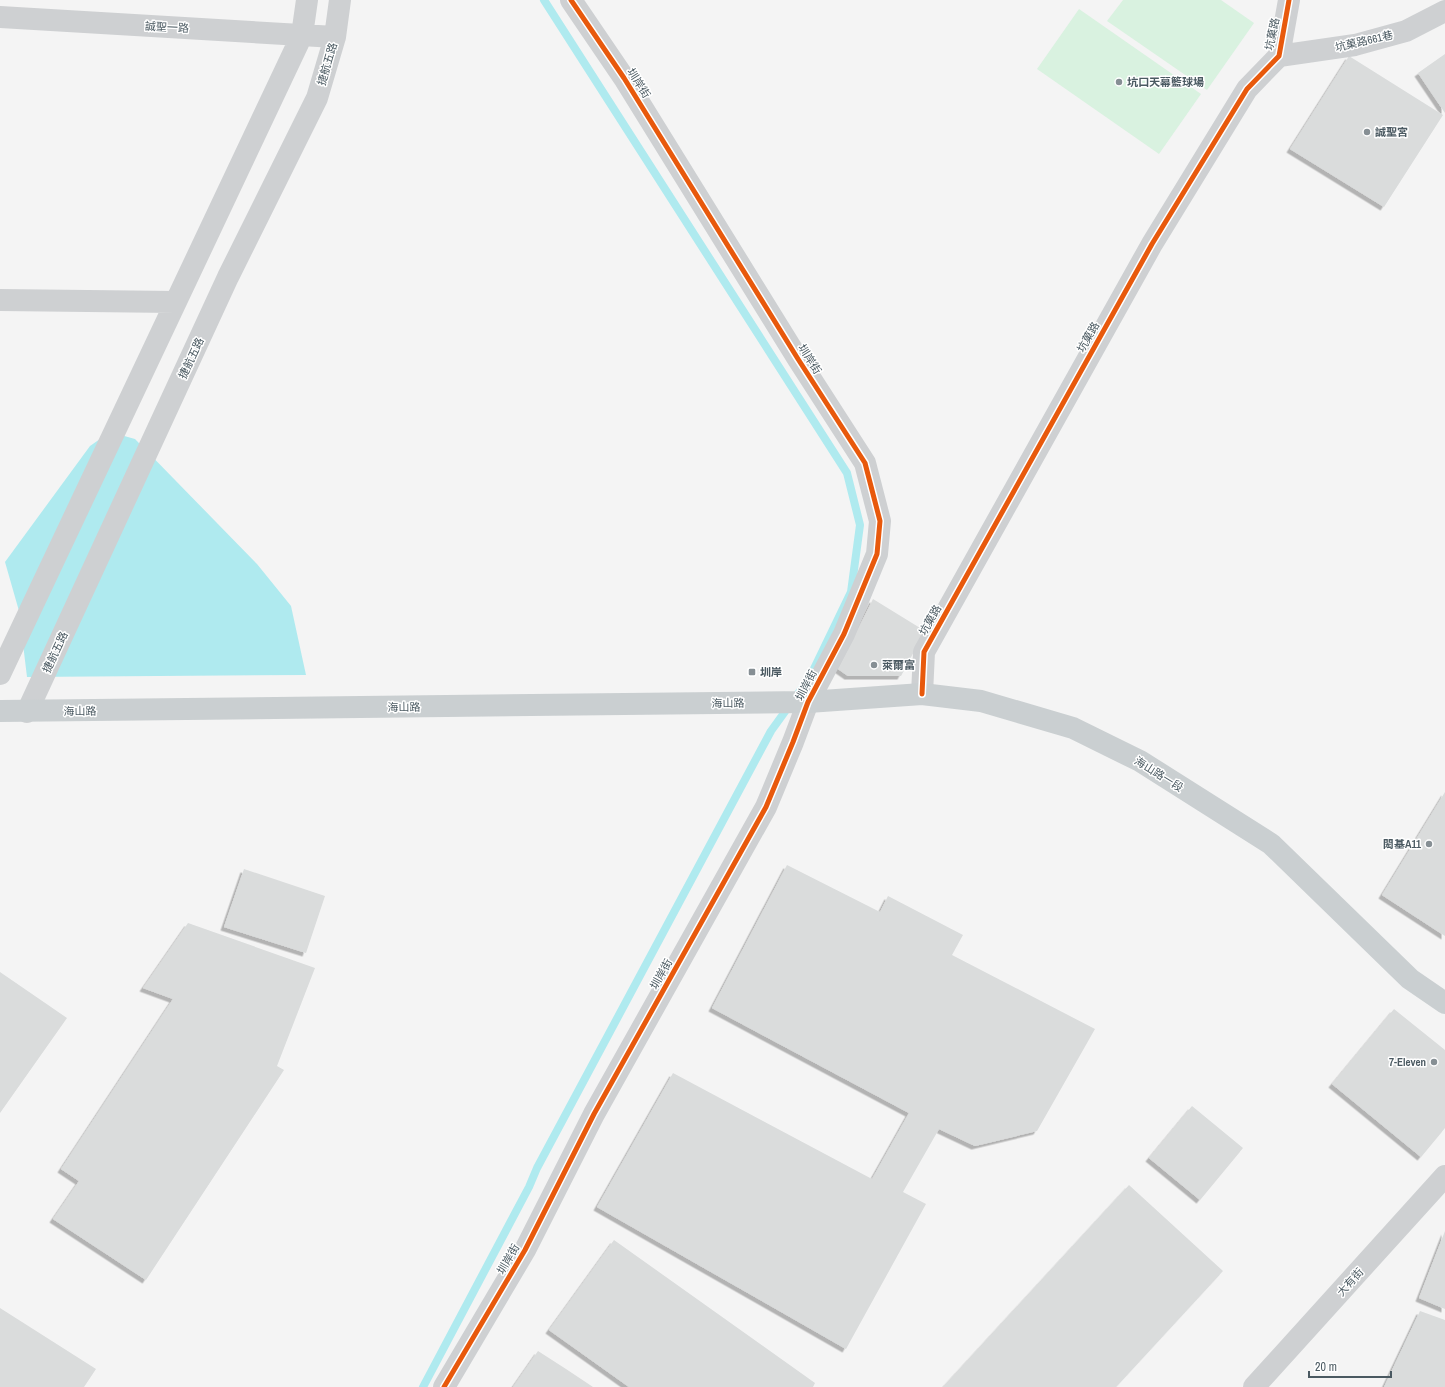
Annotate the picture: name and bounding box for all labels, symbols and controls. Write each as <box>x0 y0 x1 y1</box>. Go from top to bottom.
street label: 坑菓路 <box>1262 16 1282 52</box>
street label: 誠聖一路 <box>145 19 189 35</box>
street label: 坑菓路661巷 <box>1334 28 1394 54</box>
street label: 捷航五路 <box>314 41 340 87</box>
street label: 圳岸街 <box>624 65 654 101</box>
place label: 坑口天幕籃球場 <box>1127 75 1204 89</box>
marker: 坑口天幕籃球場 <box>1114 77 1124 87</box>
place label: 誠聖宮 <box>1375 125 1408 139</box>
marker: 誠聖宮 <box>1362 127 1372 137</box>
street label: 坑菓路 <box>1074 319 1102 355</box>
street label: 捷航五路 <box>175 335 207 381</box>
street label: 圳岸街 <box>795 341 825 377</box>
street label: 坑菓路 <box>916 602 944 638</box>
street label: 捷航五路 <box>39 629 71 675</box>
place label: 萊爾富 <box>882 658 915 672</box>
marker: 萊爾富 <box>869 660 879 670</box>
place label: 圳岸 <box>760 665 782 679</box>
marker: 圳岸 <box>747 667 757 677</box>
street label: 圳岸街 <box>792 667 820 703</box>
street label: 海山路 <box>711 696 745 710</box>
street label: 海山路 <box>387 700 421 714</box>
street label: 海山路 <box>63 704 97 718</box>
street label: 海山路一段 <box>1132 753 1186 795</box>
place label: 閎基A11 <box>1383 837 1421 851</box>
marker: 閎基A11 <box>1424 839 1434 849</box>
street label: 圳岸街 <box>647 956 675 992</box>
place label: 7-Eleven <box>1389 1055 1426 1069</box>
marker: 7-Eleven <box>1429 1057 1439 1067</box>
street label: 圳岸街 <box>494 1241 522 1277</box>
street label: 大有街 <box>1334 1265 1366 1299</box>
scale bar <box>1309 1353 1391 1379</box>
text: 20 m <box>1315 1359 1337 1375</box>

